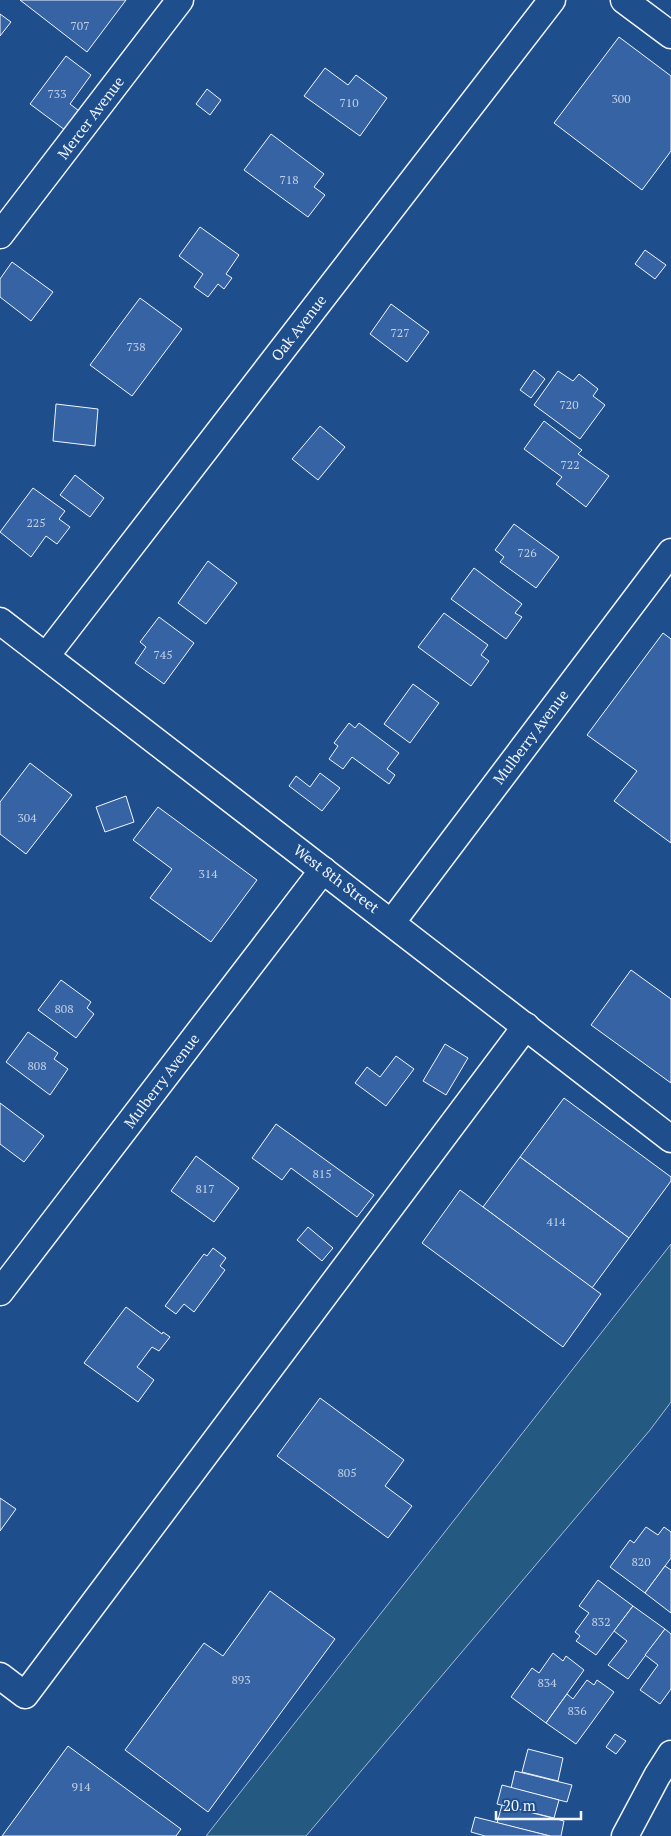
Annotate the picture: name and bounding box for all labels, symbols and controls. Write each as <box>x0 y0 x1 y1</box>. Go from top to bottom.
house number: 707 <box>70 18 90 33</box>
street label: Mercer Avenue <box>52 72 128 163</box>
house number: 733 <box>47 86 67 101</box>
house number: 300 <box>611 91 631 106</box>
house number: 710 <box>339 95 359 110</box>
house number: 718 <box>279 172 299 187</box>
street label: Oak Avenue <box>266 290 330 365</box>
house number: 727 <box>390 325 410 340</box>
house number: 738 <box>126 339 146 354</box>
house number: 720 <box>559 397 579 412</box>
house number: 722 <box>560 457 580 472</box>
house number: 225 <box>26 515 46 530</box>
house number: 726 <box>517 545 537 560</box>
house number: 745 <box>153 647 173 662</box>
street label: Mulberry Avenue <box>488 685 572 788</box>
house number: 304 <box>17 810 37 825</box>
street label: West 8th Street <box>290 839 384 917</box>
house number: 314 <box>198 866 218 881</box>
house number: 808 <box>54 1001 74 1016</box>
street label: Mulberry Avenue <box>119 1029 203 1132</box>
house number: 808 <box>27 1058 47 1073</box>
house number: 815 <box>312 1166 332 1181</box>
house number: 817 <box>195 1181 215 1196</box>
house number: 414 <box>546 1214 566 1229</box>
house number: 805 <box>337 1465 357 1480</box>
house number: 820 <box>631 1554 651 1569</box>
house number: 832 <box>591 1614 611 1629</box>
house number: 893 <box>231 1672 251 1687</box>
house number: 834 <box>537 1675 557 1690</box>
house number: 836 <box>567 1703 587 1718</box>
house number: 914 <box>71 1779 91 1794</box>
scale bar <box>496 1788 581 1820</box>
text: 20 m <box>503 1795 536 1815</box>

